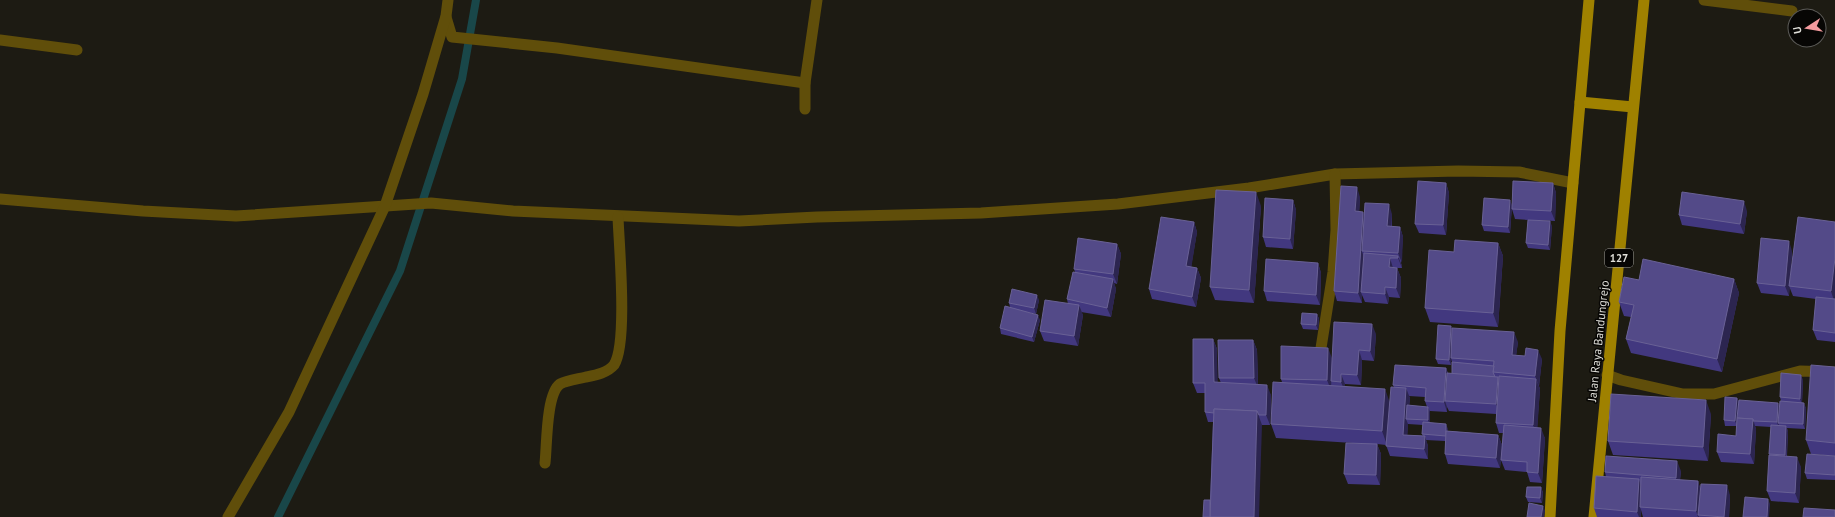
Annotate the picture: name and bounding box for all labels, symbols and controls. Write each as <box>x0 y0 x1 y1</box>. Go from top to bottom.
north arrow <box>1787 8 1827 48</box>
text: U <box>1790 25 1805 35</box>
road number: 127 <box>1605 249 1633 267</box>
street label: Jalan Raya Bandungrejo <box>1584 280 1612 403</box>

